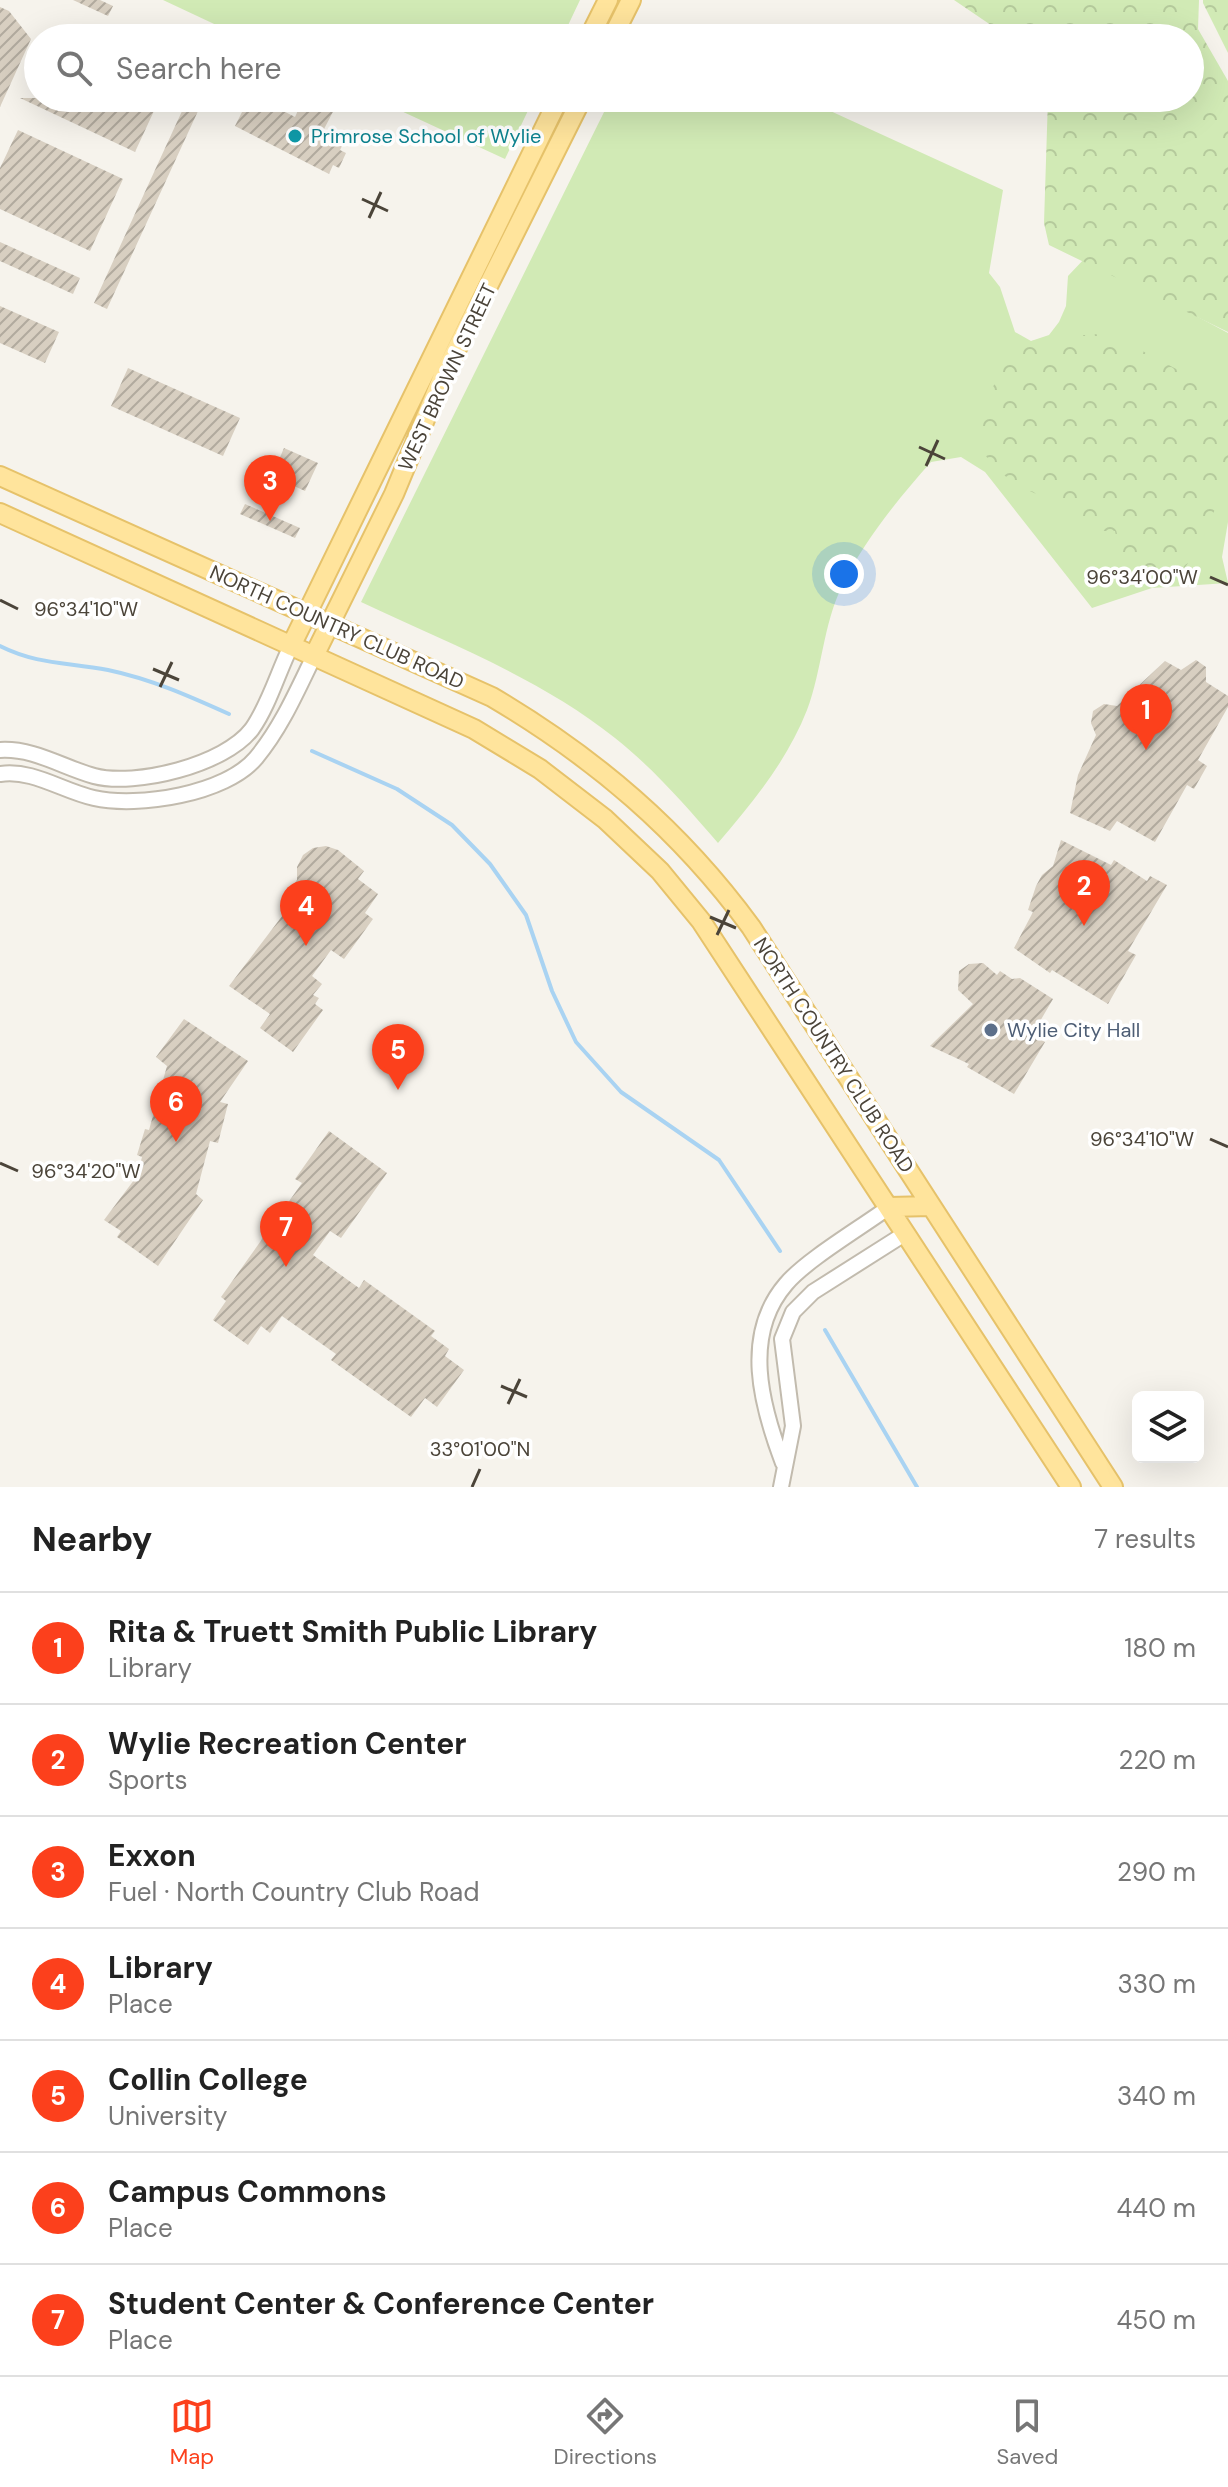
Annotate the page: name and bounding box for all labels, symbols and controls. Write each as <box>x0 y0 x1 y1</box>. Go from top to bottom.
search box <box>24 24 1204 112</box>
icon: search <box>52 46 96 90</box>
text: Search here <box>116 49 282 88</box>
place label: Primrose School of Wylie <box>311 123 541 149</box>
marker: Primrose School of Wylie <box>286 127 304 145</box>
street label: WEST BROWN STREET <box>392 279 502 475</box>
pin: 3 <box>244 455 296 521</box>
your location <box>824 554 864 594</box>
street label: NORTH COUNTRY CLUB ROAD <box>206 559 468 695</box>
text: 96°34'00"W <box>1086 564 1198 590</box>
text: 96°34'10"W <box>34 596 138 622</box>
pin: 1 <box>1120 684 1172 750</box>
pin: 2 <box>1058 860 1110 926</box>
pin: 4 <box>280 880 332 946</box>
street label: NORTH COUNTRY CLUB ROAD <box>748 932 920 1178</box>
place label: Wylie City Hall <box>1007 1017 1140 1043</box>
marker: Wylie City Hall <box>982 1021 1000 1039</box>
pin: 5 <box>372 1024 424 1090</box>
pin: 6 <box>150 1076 202 1142</box>
text: 96°34'10"W <box>1090 1126 1194 1152</box>
text: 96°34'20"W <box>31 1158 141 1184</box>
pin: 7 <box>260 1201 312 1267</box>
map controls <box>1132 1391 1204 1463</box>
button: layers <box>1132 1391 1204 1463</box>
text: 33°01'00"N <box>430 1436 530 1462</box>
text: Nearby <box>32 1517 152 1562</box>
text: 7 results <box>1094 1522 1196 1556</box>
text: Rita & Truett Smith Public Library <box>108 1612 597 1651</box>
text: 1 <box>53 1631 63 1665</box>
text: 180 m <box>1124 1631 1196 1665</box>
text: Library <box>108 1651 192 1685</box>
text: Wylie Recreation Center <box>108 1724 467 1763</box>
text: 2 <box>50 1743 66 1777</box>
text: 220 m <box>1118 1743 1196 1777</box>
text: Sports <box>108 1763 188 1797</box>
text: Exxon <box>108 1836 196 1875</box>
text: 3 <box>50 1855 66 1889</box>
text: 290 m <box>1117 1855 1196 1889</box>
text: Fuel · North Country Club Road <box>108 1875 480 1909</box>
text: Library <box>108 1948 213 1987</box>
text: 4 <box>50 1967 66 2001</box>
text: 330 m <box>1117 1967 1196 2001</box>
text: Place <box>108 1987 173 2021</box>
text: Collin College <box>108 2060 308 2099</box>
text: 5 <box>50 2079 66 2113</box>
text: 340 m <box>1117 2079 1196 2113</box>
text: University <box>108 2099 228 2133</box>
text: Campus Commons <box>108 2172 387 2211</box>
text: 6 <box>50 2191 66 2225</box>
text: 440 m <box>1117 2191 1196 2225</box>
text: Place <box>108 2211 173 2245</box>
text: Student Center & Conference Center <box>108 2284 654 2323</box>
text: 7 <box>51 2303 65 2337</box>
text: 450 m <box>1116 2303 1196 2337</box>
text: Place <box>108 2323 173 2357</box>
tab: Map <box>170 2394 214 2471</box>
tab: Directions <box>554 2394 657 2471</box>
tab: Saved <box>997 2394 1058 2471</box>

